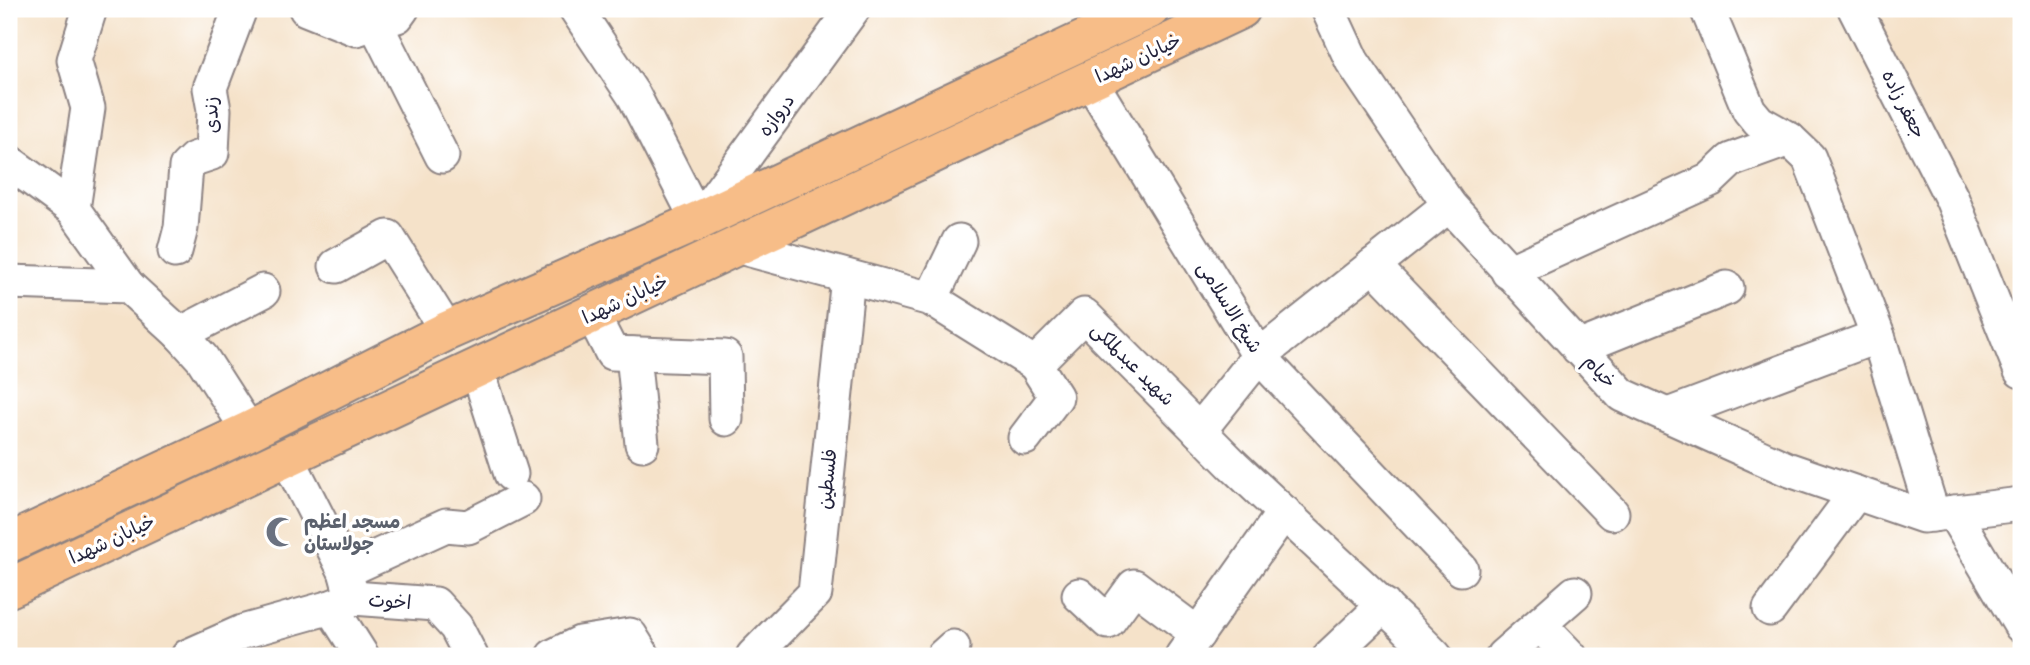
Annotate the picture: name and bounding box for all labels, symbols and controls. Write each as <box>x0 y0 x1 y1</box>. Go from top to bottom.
street label: خیابان شهدا <box>1089 24 1187 92</box>
street label: جعفر زاده <box>1872 64 1936 144</box>
street label: دروازه <box>749 86 803 144</box>
street label: زندی <box>194 96 228 134</box>
street label: شیخ الاسلامی <box>1188 254 1272 360</box>
street label: خیابان شهدا <box>576 265 674 333</box>
street label: شهید عبدلملکی <box>1083 314 1183 414</box>
street label: خیام <box>1575 346 1625 396</box>
street label: فلسطین <box>807 447 847 511</box>
street label: خیابان شهدا <box>63 505 161 573</box>
place label: مسجد اعظم جولاستان <box>304 505 400 560</box>
mosque icon: مسجد اعظم جولاستان <box>264 515 298 549</box>
street label: اخوت <box>367 583 413 619</box>

